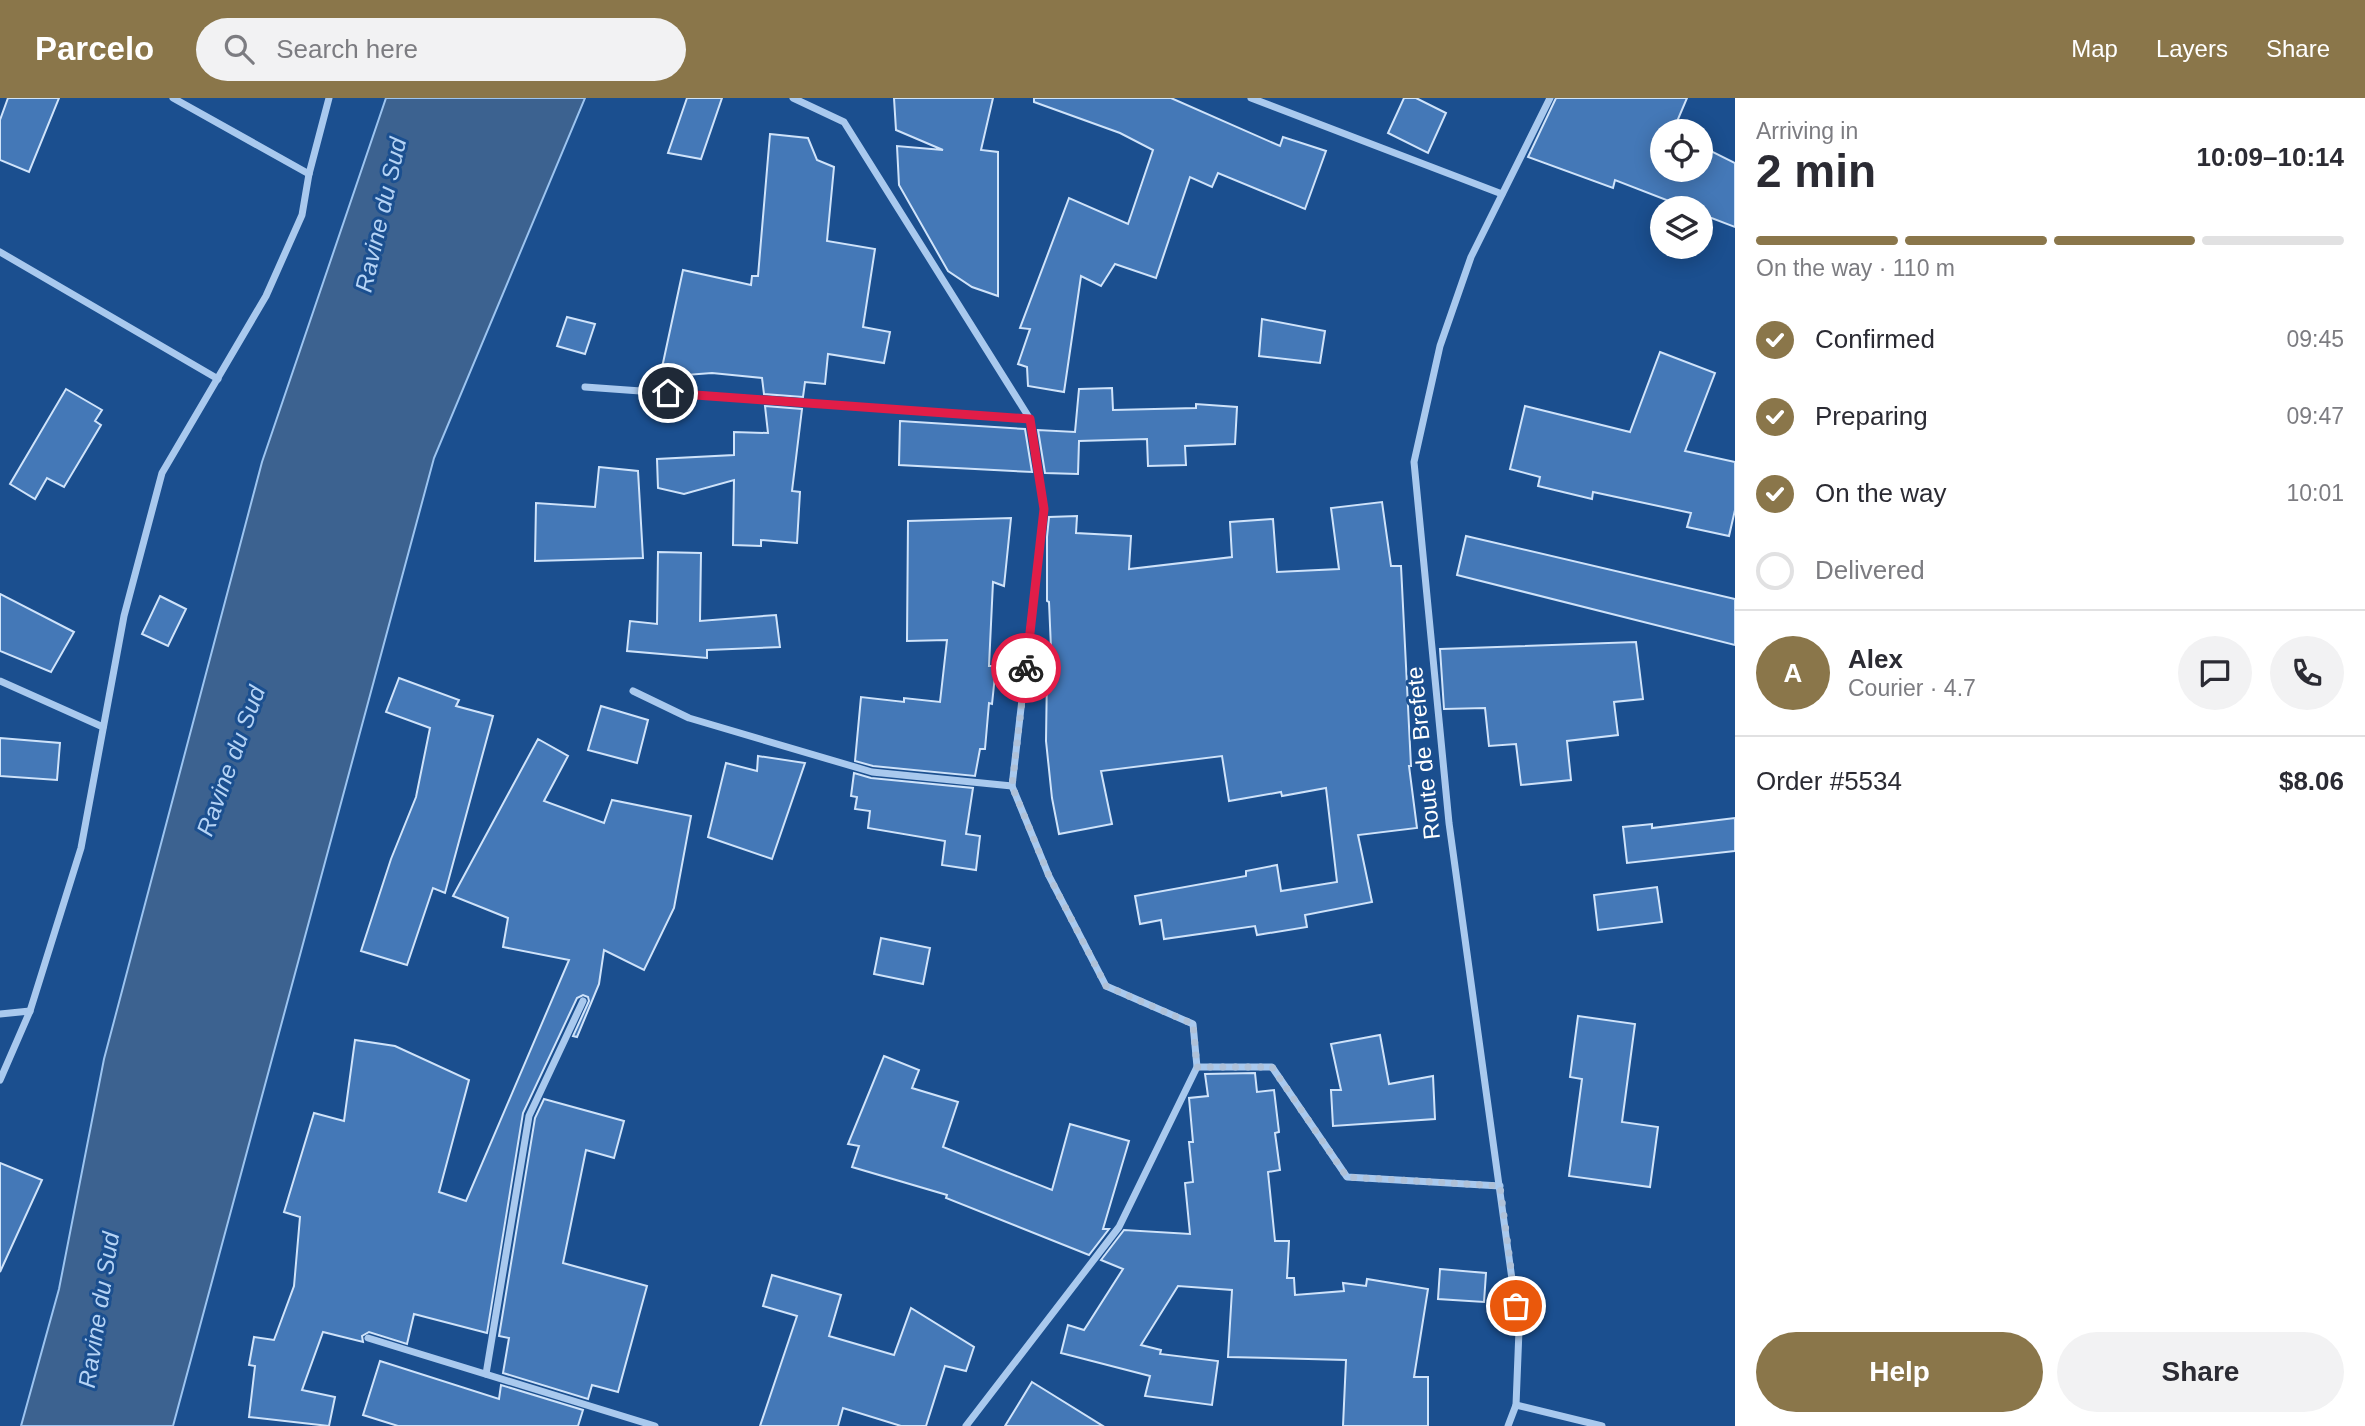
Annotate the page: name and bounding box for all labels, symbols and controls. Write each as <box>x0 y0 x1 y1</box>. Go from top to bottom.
search box <box>196 18 686 81</box>
text: Parcelo <box>35 30 154 67</box>
icon: search <box>220 30 258 68</box>
text: Search here <box>276 34 418 64</box>
text: Map <box>2071 35 2118 62</box>
text: Layers <box>2156 35 2228 62</box>
text: Share <box>2266 35 2330 62</box>
text: Arriving in <box>1756 118 1858 144</box>
map controls <box>1650 119 1713 259</box>
button: locate <box>1650 119 1713 182</box>
water label: Ravine du Sud <box>350 135 412 295</box>
text: 10:09–10:14 <box>2197 142 2344 172</box>
text: 2 min <box>1756 145 1876 197</box>
button: layers <box>1650 196 1713 259</box>
text: On the way · 110 m <box>1756 255 1955 281</box>
icon: check <box>1756 321 1794 359</box>
text: Confirmed <box>1815 324 1935 354</box>
text: 09:45 <box>2286 326 2344 352</box>
pin <box>638 363 698 423</box>
icon: home <box>649 374 687 412</box>
icon: check <box>1756 398 1794 436</box>
text: Preparing <box>1815 401 1928 431</box>
text: 09:47 <box>2286 403 2344 429</box>
icon: check <box>1756 475 1794 513</box>
text: On the way <box>1815 478 1947 508</box>
text: 10:01 <box>2286 480 2344 506</box>
text: Delivered <box>1815 555 1925 585</box>
courier <box>991 633 1061 703</box>
button: chat <box>2178 636 2252 710</box>
button: phone <box>2270 636 2344 710</box>
text: Alex <box>1848 644 1903 674</box>
icon: bike <box>1007 649 1045 687</box>
text: A <box>1784 658 1802 688</box>
street label: Route de Brefete <box>1401 665 1445 841</box>
text: Courier · 4.7 <box>1848 675 1976 701</box>
water label: Ravine du Sud <box>191 682 270 839</box>
text: Order #5534 <box>1756 766 1902 796</box>
text: $8.06 <box>2279 766 2344 796</box>
water label: Ravine du Sud <box>73 1229 124 1390</box>
pin <box>1486 1276 1546 1336</box>
icon: bag <box>1497 1287 1535 1325</box>
button: Help <box>1756 1332 2043 1412</box>
button: Share <box>2057 1332 2344 1412</box>

